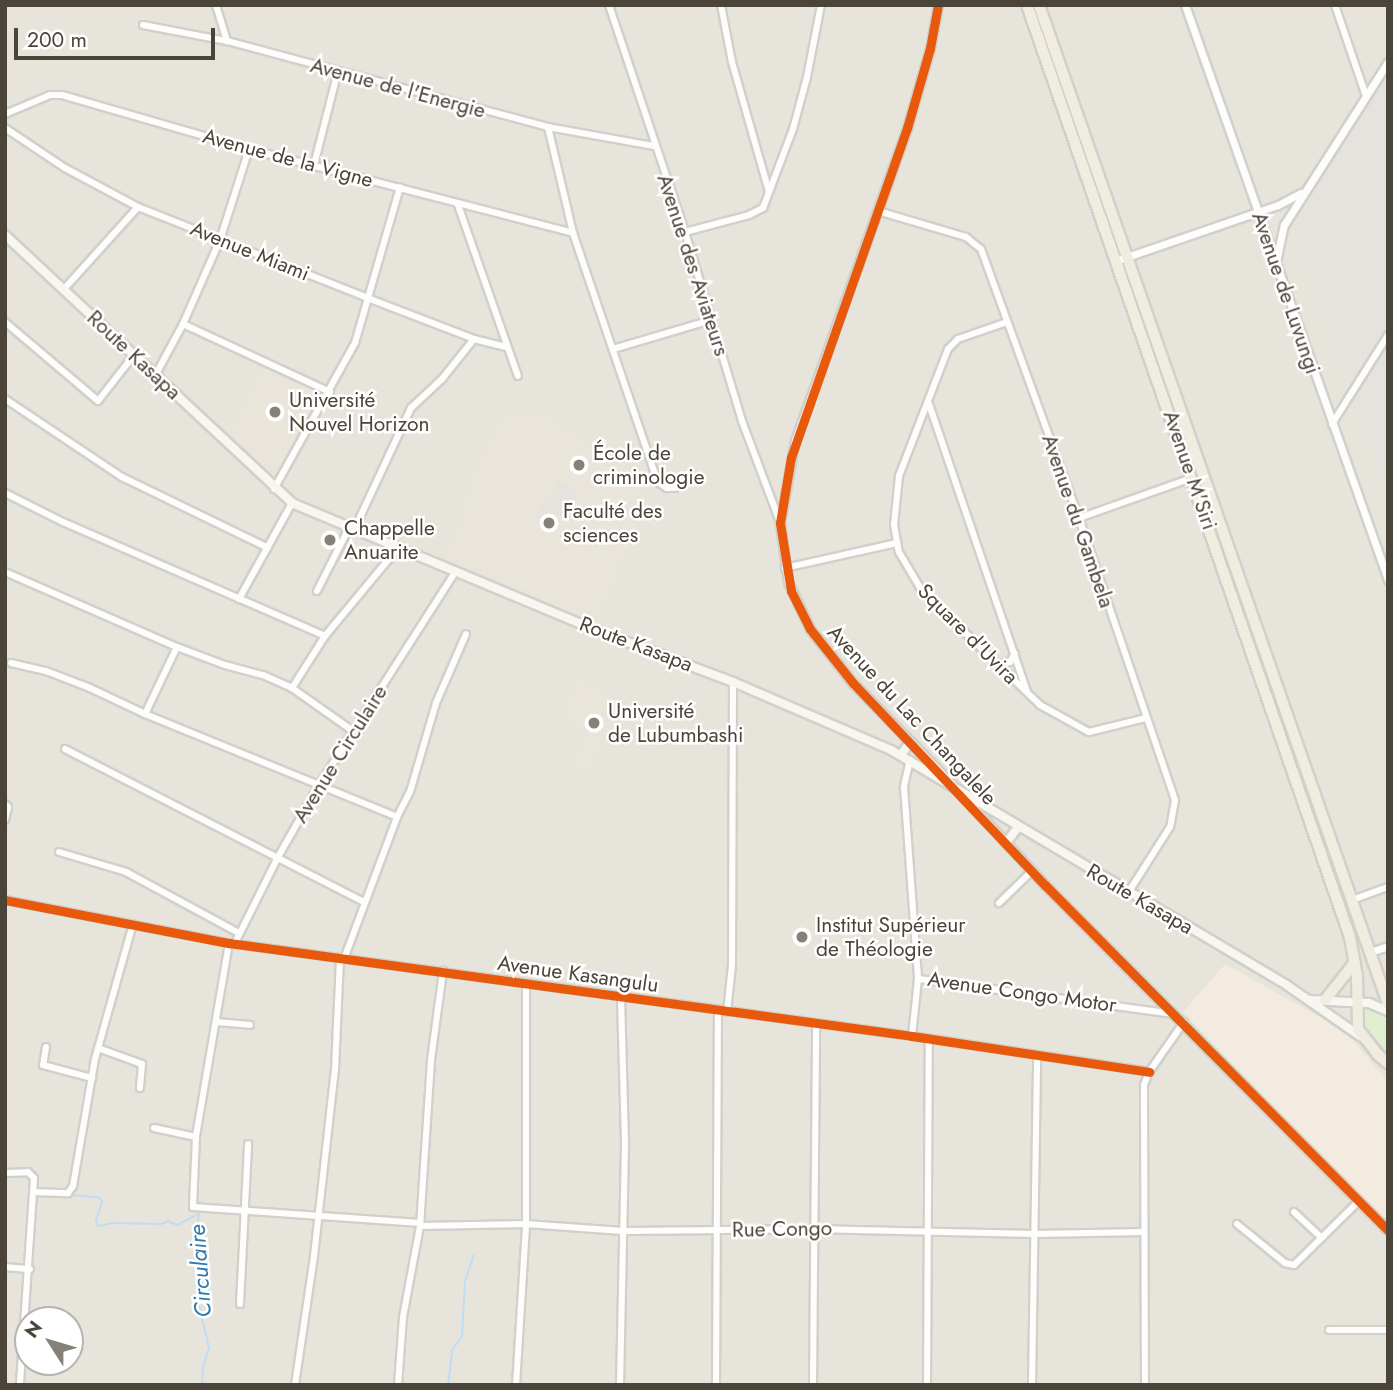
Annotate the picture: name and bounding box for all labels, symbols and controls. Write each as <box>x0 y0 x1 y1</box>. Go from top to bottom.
scale bar <box>18 14 219 58</box>
text: 200 m <box>27 25 87 55</box>
street label: Avenue de l'Energie <box>308 53 488 123</box>
street label: Avenue de la Vigne <box>200 123 376 193</box>
street label: Avenue des Aviateurs <box>652 171 734 359</box>
street label: Avenue de Luvungi <box>1246 209 1326 377</box>
street label: Avenue Miami <box>187 216 313 286</box>
street label: Route Kasapa <box>82 305 186 405</box>
place label: Université Nouvel Horizon <box>289 387 430 437</box>
marker: Université Nouvel Horizon <box>267 404 283 420</box>
street label: Avenue M'Siri <box>1158 407 1222 533</box>
street label: Avenue du Gambela <box>1037 431 1119 611</box>
place label: École de criminologie <box>593 440 705 490</box>
marker: École de criminologie <box>571 457 587 473</box>
place label: Faculté des sciences <box>563 498 662 548</box>
place label: Chappelle Anuarite <box>344 515 435 565</box>
marker: Faculté des sciences <box>541 515 557 531</box>
marker: Chappelle Anuarite <box>322 532 338 548</box>
street label: Square d'Uvira <box>913 579 1023 689</box>
street label: Route Kasapa <box>576 611 696 677</box>
street label: Avenue du Lac Changalele <box>822 620 1002 810</box>
street label: Avenue Circulaire <box>288 680 392 828</box>
place label: Université de Lubumbashi <box>608 698 744 748</box>
marker: Université de Lubumbashi <box>586 715 602 731</box>
street label: Route Kasapa <box>1082 858 1198 940</box>
place label: Institut Supérieur de Théologie <box>816 912 966 962</box>
marker: Institut Supérieur de Théologie <box>794 929 810 945</box>
street label: Avenue Kasangulu <box>496 950 660 998</box>
street label: Avenue Congo Motor <box>926 966 1118 1018</box>
street label: Rue Congo <box>732 1216 832 1242</box>
water label: Circulaire <box>183 1224 217 1318</box>
north arrow <box>14 1306 84 1376</box>
text: N <box>18 1315 49 1343</box>

